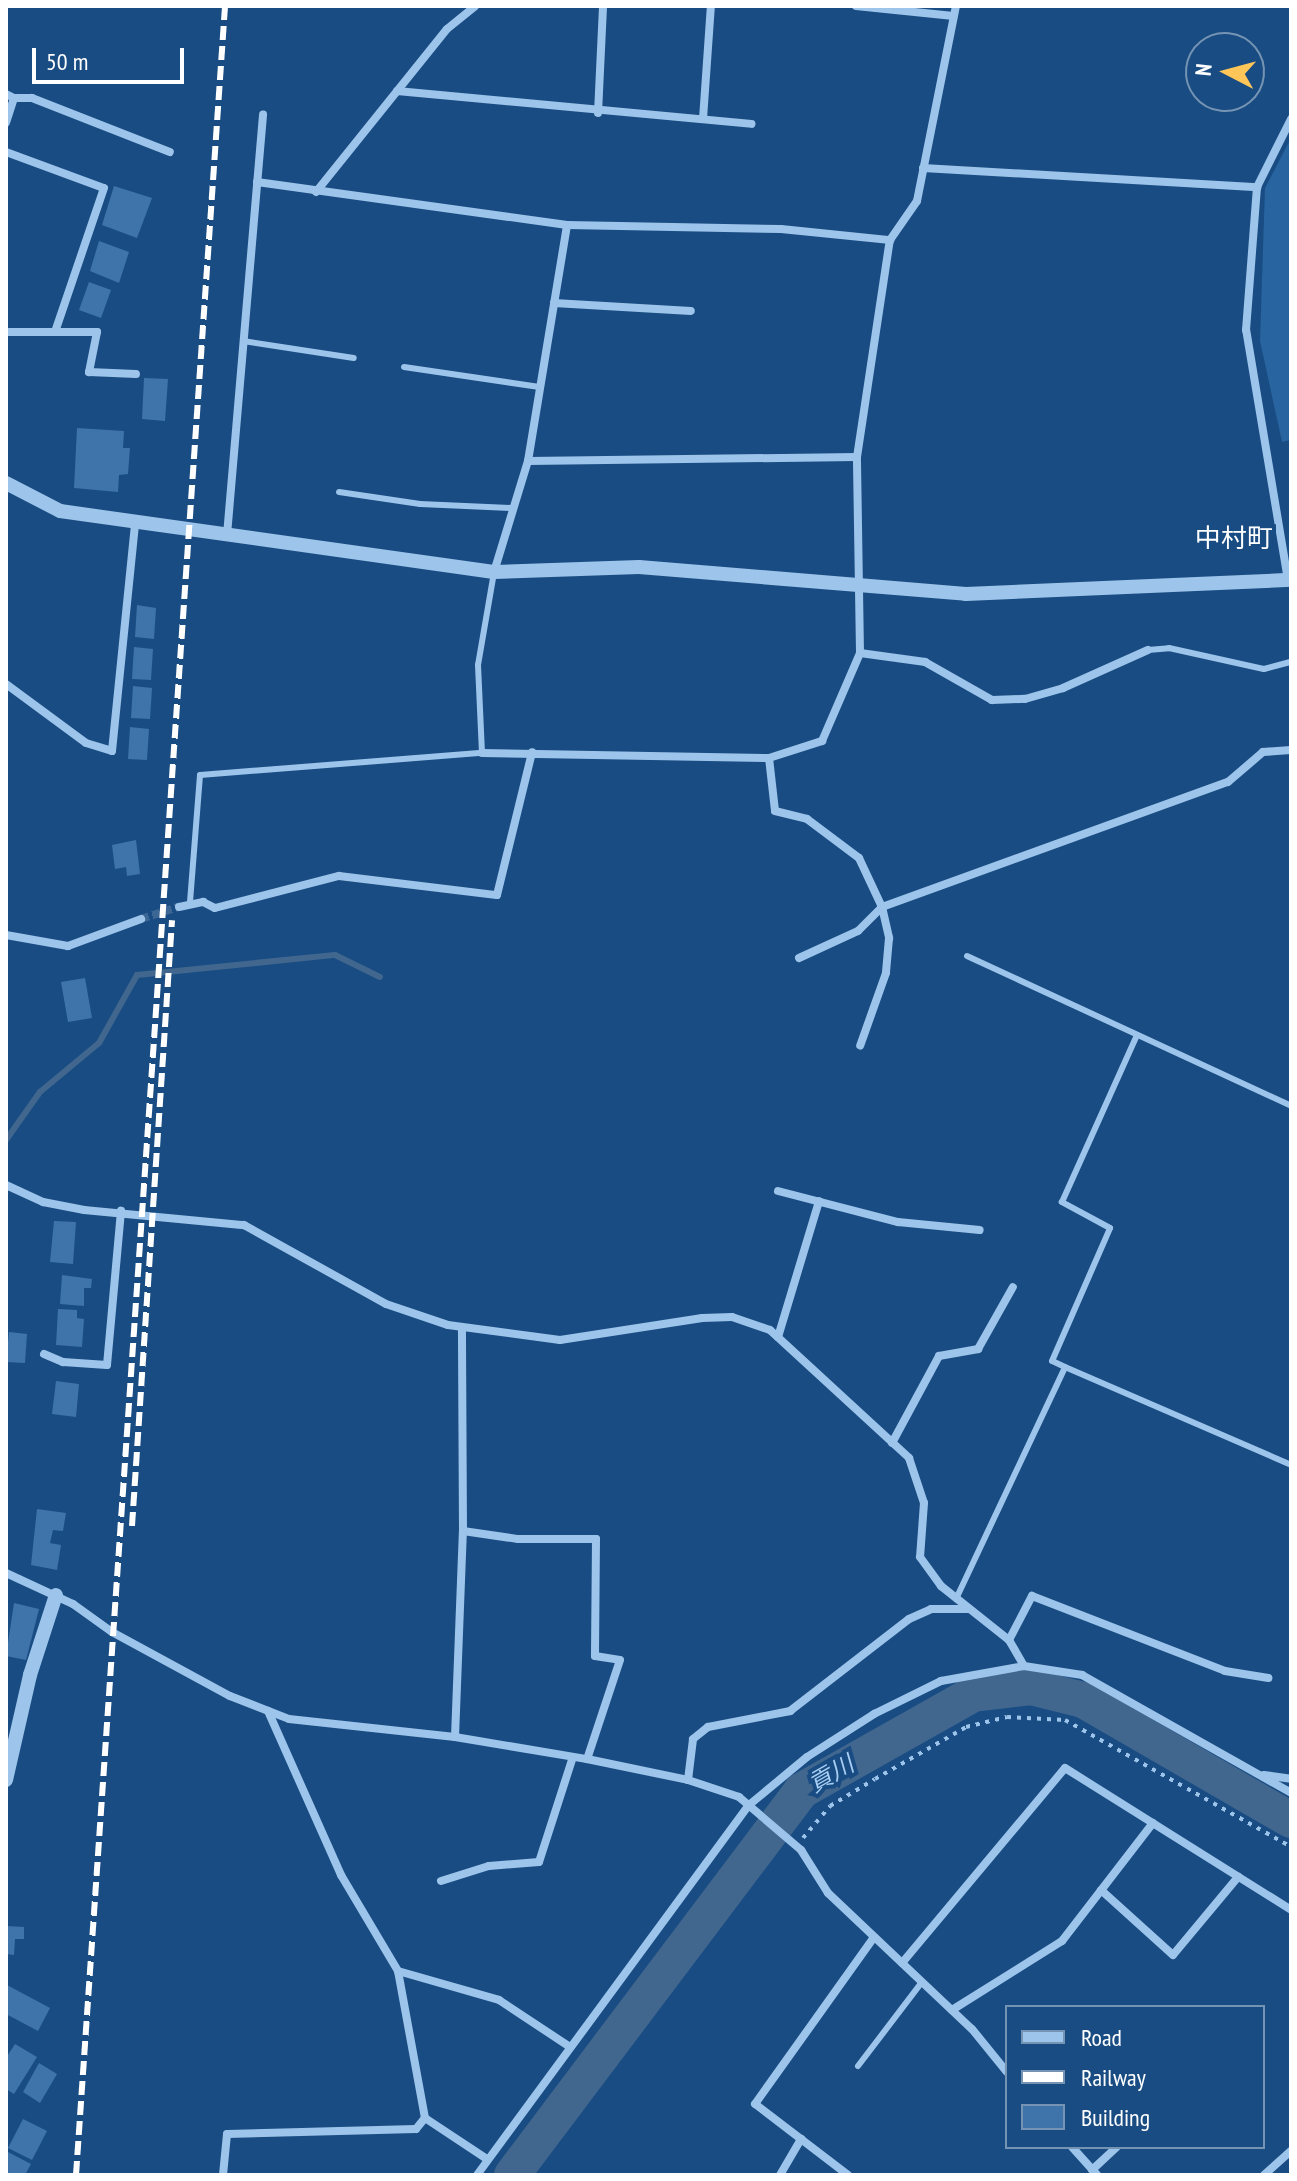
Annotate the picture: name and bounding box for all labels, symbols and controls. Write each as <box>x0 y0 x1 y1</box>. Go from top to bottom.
scale bar <box>36 32 188 82</box>
north arrow <box>1185 32 1265 112</box>
text: 50 m <box>46 46 88 77</box>
text: N <box>1189 62 1218 77</box>
district label: 中村町 <box>1195 522 1273 554</box>
water label: 貢川 <box>803 1750 859 1798</box>
legend <box>1005 2005 1265 2149</box>
text: Road <box>1081 2022 1122 2053</box>
text: Railway <box>1081 2062 1146 2093</box>
text: Building <box>1081 2102 1150 2133</box>

